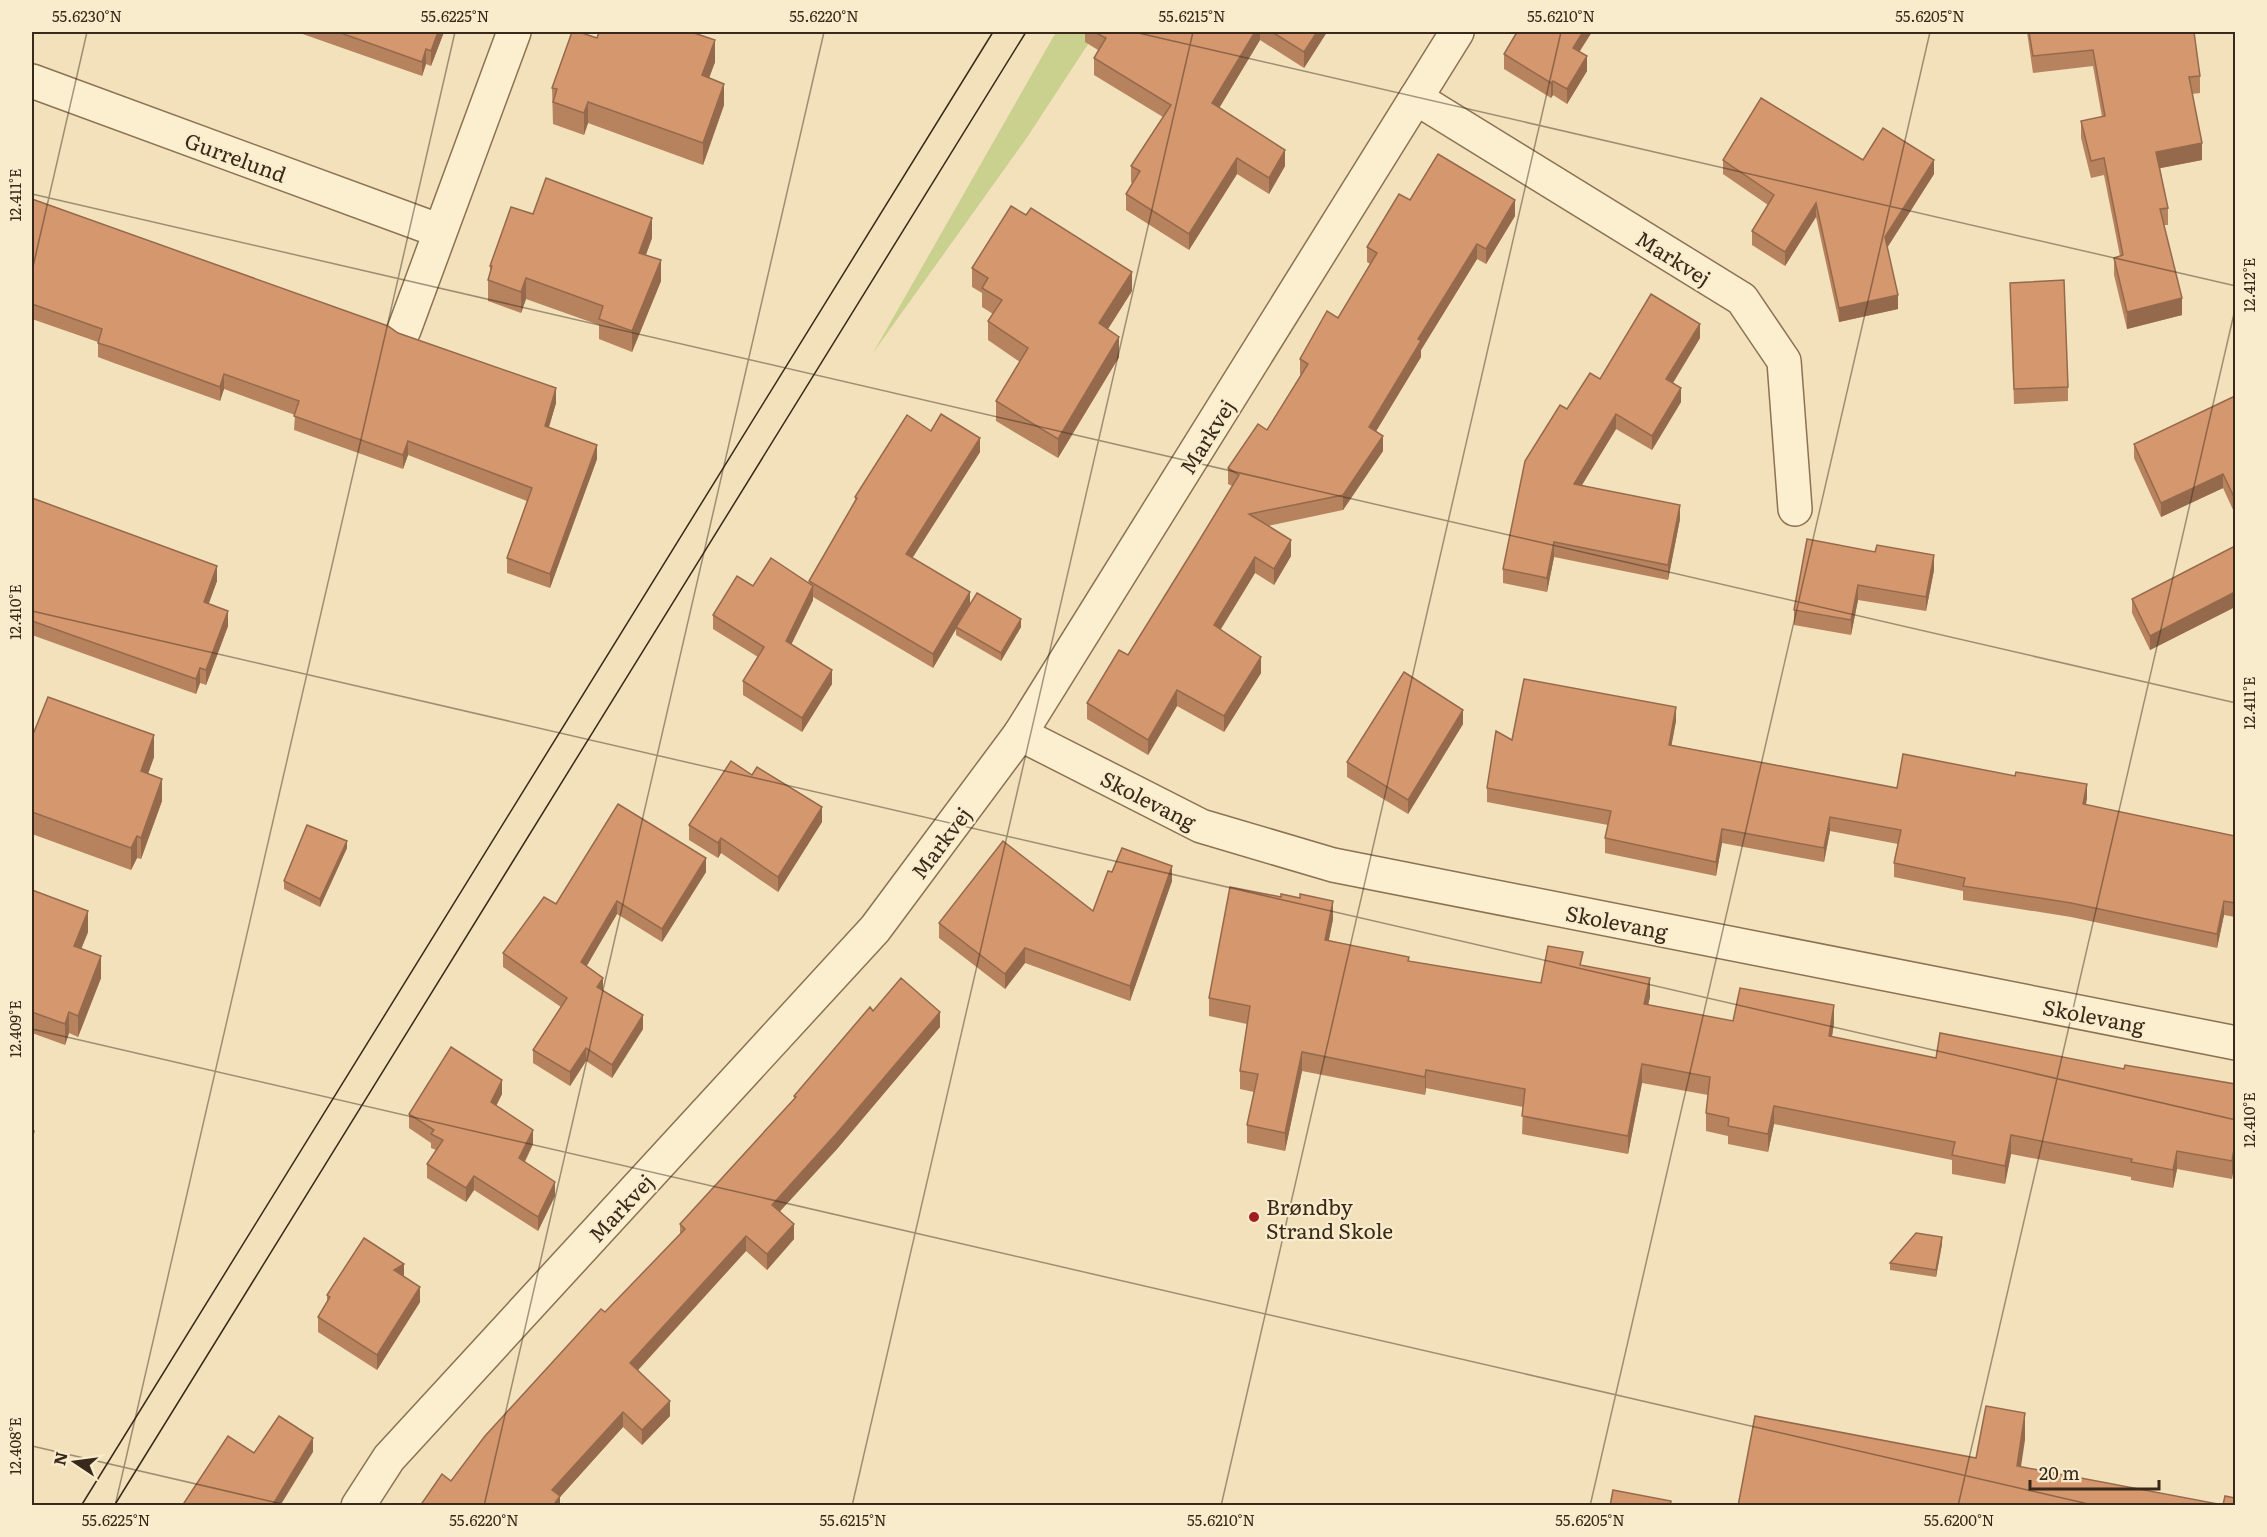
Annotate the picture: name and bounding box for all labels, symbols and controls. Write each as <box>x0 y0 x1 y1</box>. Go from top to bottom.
text: 55.6230°N <box>52 4 122 27</box>
text: 55.6225°N <box>421 4 489 27</box>
text: 55.6220°N <box>789 4 859 27</box>
text: 55.6215°N <box>1158 4 1226 27</box>
text: 55.6210°N <box>1527 4 1595 27</box>
text: 55.6205°N <box>1895 4 1965 27</box>
street label: Gurrelund <box>181 123 291 189</box>
text: 12.411°E <box>3 168 26 222</box>
street label: Markvej <box>1630 222 1718 292</box>
text: 12.412°E <box>2237 258 2260 312</box>
street label: Markvej <box>1171 392 1241 480</box>
text: 12.410°E <box>3 584 26 640</box>
text: 12.411°E <box>2237 676 2260 730</box>
street label: Skolevang <box>1096 762 1202 836</box>
street label: Markvej <box>903 799 977 885</box>
street label: Skolevang <box>1563 896 1671 946</box>
street label: Skolevang <box>2040 990 2148 1040</box>
text: 12.409°E <box>3 1000 26 1058</box>
text: 12.410°E <box>2237 1092 2260 1148</box>
street label: Markvej <box>580 1166 660 1248</box>
place label: Brøndby Strand Skole <box>1266 1190 1393 1245</box>
marker: Brøndby Strand Skole <box>1247 1210 1261 1224</box>
text: 12.408°E <box>3 1417 26 1475</box>
north arrow <box>45 1432 105 1492</box>
text: N <box>46 1449 73 1468</box>
scale bar <box>2030 1453 2159 1491</box>
text: 20 m <box>2039 1459 2080 1486</box>
text: 55.6225°N <box>82 1508 150 1531</box>
text: 55.6220°N <box>449 1508 519 1531</box>
text: 55.6215°N <box>819 1508 887 1531</box>
text: 55.6210°N <box>1187 1508 1255 1531</box>
text: 55.6205°N <box>1555 1508 1625 1531</box>
text: 55.6200°N <box>1924 1508 1994 1531</box>

